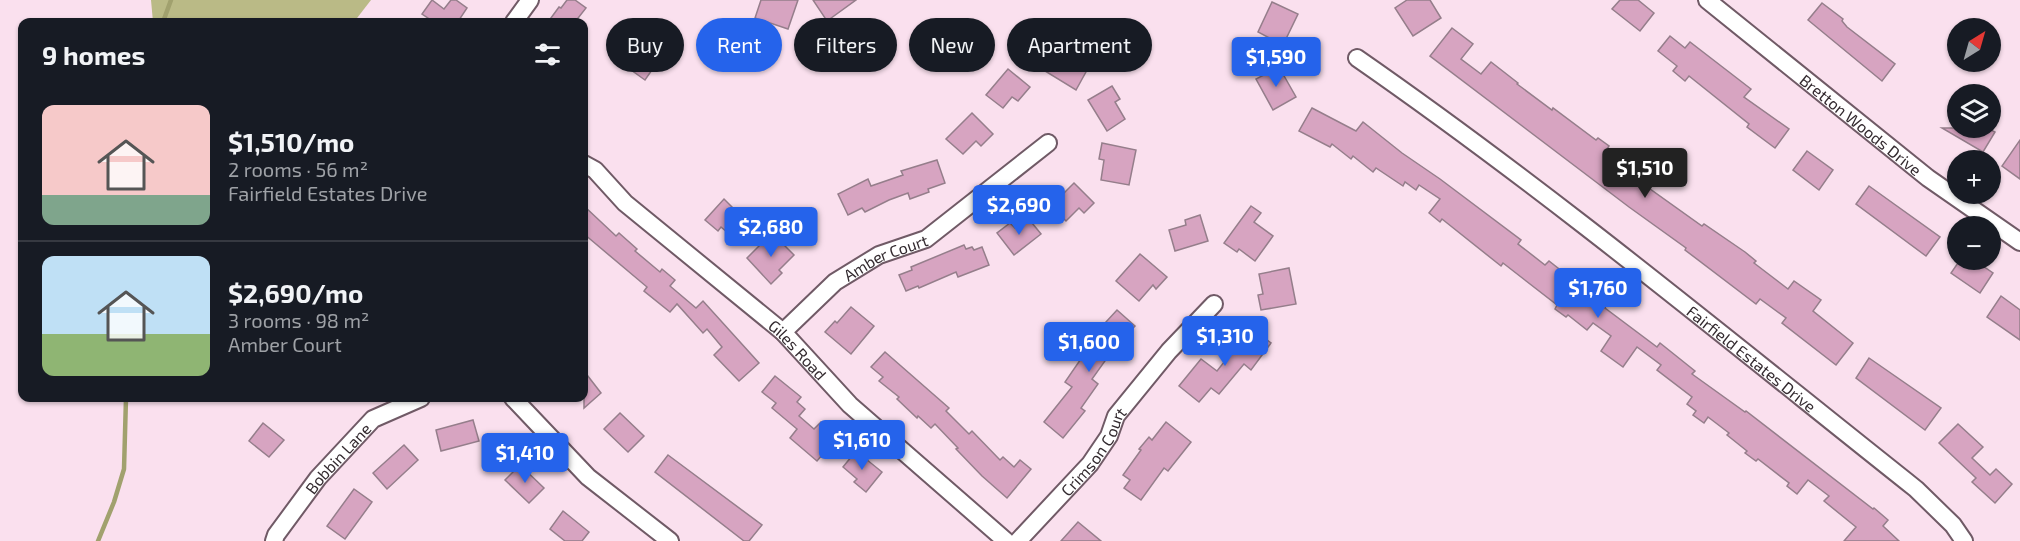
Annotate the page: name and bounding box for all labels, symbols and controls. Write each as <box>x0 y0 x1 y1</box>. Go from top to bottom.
chip: Buy <box>606 18 684 72</box>
chip: Rent <box>696 18 782 72</box>
chip: Filters <box>794 18 897 72</box>
chip: New <box>909 18 995 72</box>
chip: Apartment <box>1007 18 1152 72</box>
north arrow <box>1947 18 2001 72</box>
map controls <box>1947 18 2001 270</box>
pin: $1,590 <box>1227 37 1325 88</box>
icon: filters <box>531 38 564 71</box>
text: 9 homes <box>42 39 145 70</box>
text: $1,590 <box>1246 44 1306 68</box>
street label: Bretton Woods Drive <box>1797 70 1926 179</box>
button: layers <box>1947 84 2001 138</box>
text: $1,510/mo <box>228 126 354 157</box>
icon: home <box>90 129 162 201</box>
pin: $1,510 <box>1596 148 1694 199</box>
button: + <box>1947 150 2001 204</box>
text: $1,510 <box>1616 155 1674 179</box>
text: 2 rooms · 56 m² <box>228 157 368 181</box>
text: Fairfield Estates Drive <box>228 181 427 205</box>
pin: $2,690 <box>970 185 1068 236</box>
text: $2,690 <box>987 192 1051 216</box>
pin: $2,680 <box>722 207 820 258</box>
text: $2,680 <box>739 214 803 238</box>
button: − <box>1947 216 2001 270</box>
street label: Amber Court <box>840 230 930 284</box>
pin: $1,760 <box>1549 268 1647 319</box>
text: $1,760 <box>1568 275 1628 299</box>
text: $2,690/mo <box>228 277 363 308</box>
icon: home <box>90 280 162 352</box>
street label: Fairfield Estates Drive <box>1684 301 1820 415</box>
text: 3 rooms · 98 m² <box>228 308 369 332</box>
street label: Giles Road <box>765 315 831 383</box>
pin: $1,310 <box>1176 316 1274 367</box>
pin: $1,600 <box>1040 322 1138 373</box>
text: $1,310 <box>1196 323 1254 347</box>
text: $1,600 <box>1058 329 1120 353</box>
text: Amber Court <box>228 332 342 356</box>
street label: Crimson Court <box>1056 403 1129 499</box>
street label: Bobbin Lane <box>300 419 374 497</box>
pin: $1,610 <box>813 420 911 471</box>
text: $1,610 <box>833 427 891 451</box>
pin: $1,410 <box>476 433 574 484</box>
text: $1,410 <box>496 440 555 464</box>

